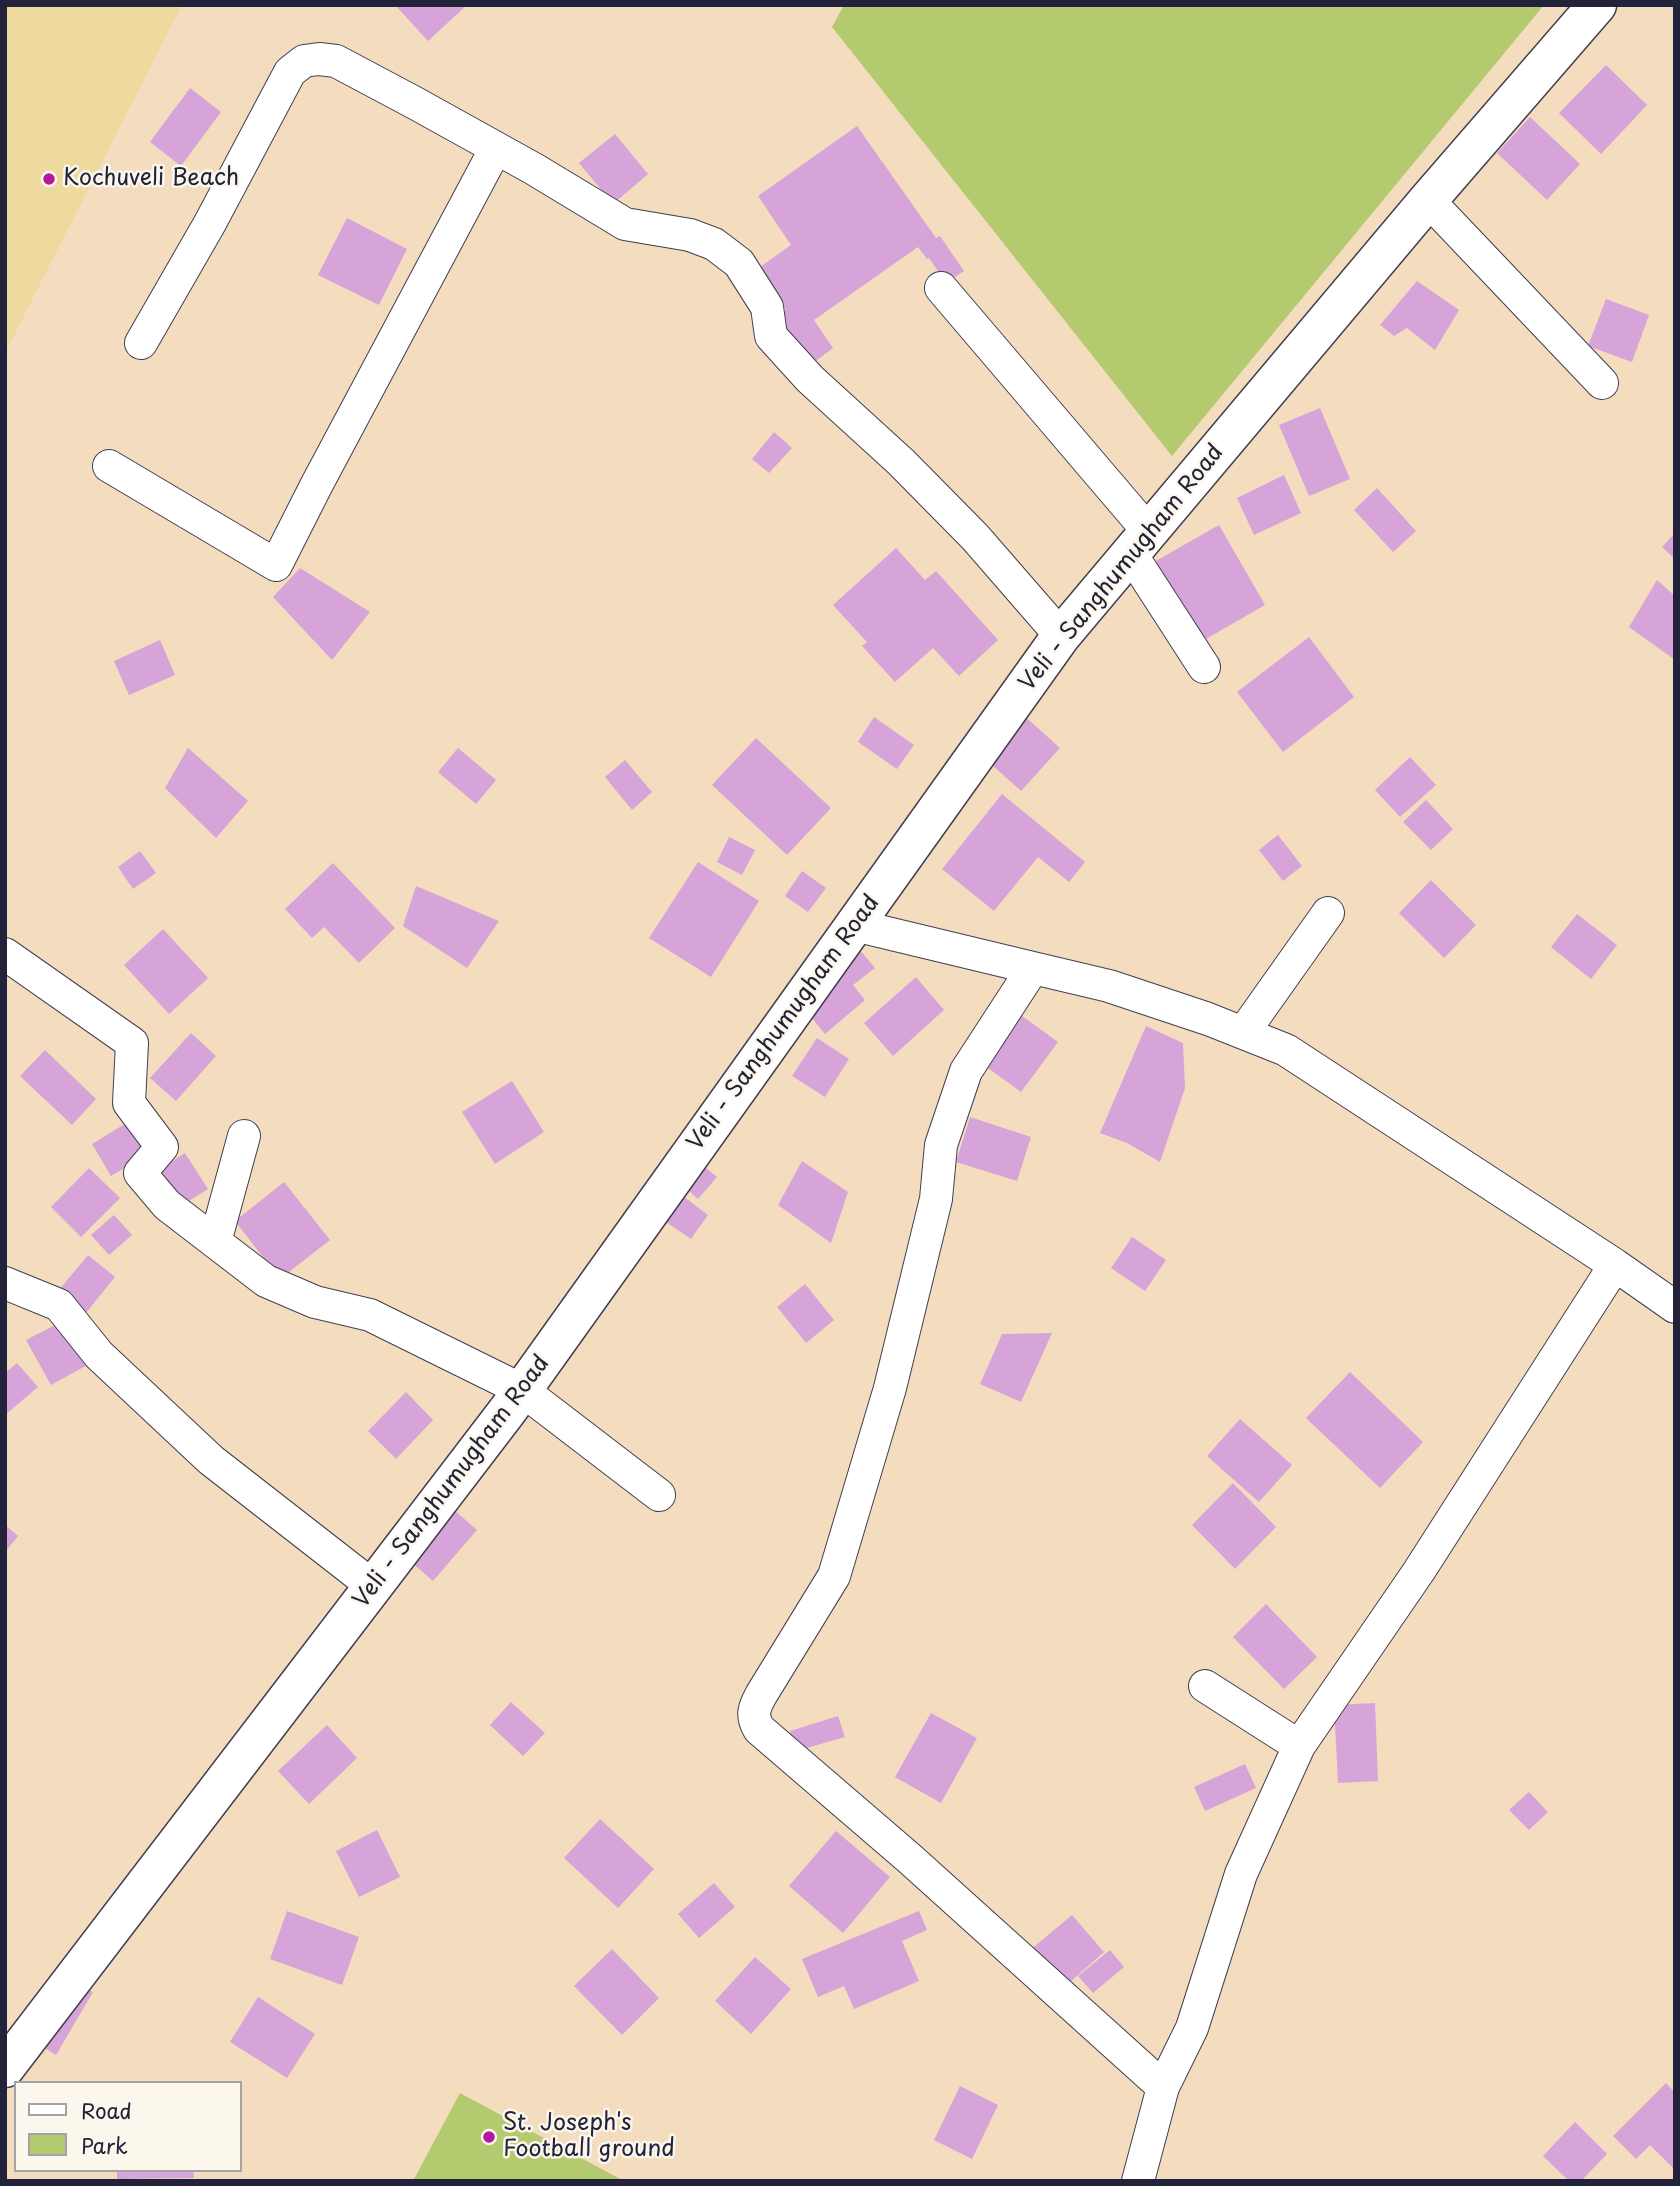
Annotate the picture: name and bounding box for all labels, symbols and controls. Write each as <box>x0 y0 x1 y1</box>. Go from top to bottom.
place label: Kochuveli Beach <box>63 165 239 193</box>
marker: Kochuveli Beach <box>41 171 57 187</box>
street label: Veli - Sanghumugham Road <box>1014 439 1230 697</box>
street label: Veli - Sanghumugham Road <box>682 890 886 1156</box>
street label: Veli - Sanghumugham Road <box>348 1350 556 1614</box>
legend <box>14 2081 242 2172</box>
text: Road <box>81 2094 132 2126</box>
place label: St. Joseph's Football ground <box>503 2110 675 2164</box>
text: Park <box>81 2129 128 2161</box>
marker: St. Joseph's Football ground <box>481 2129 497 2145</box>

